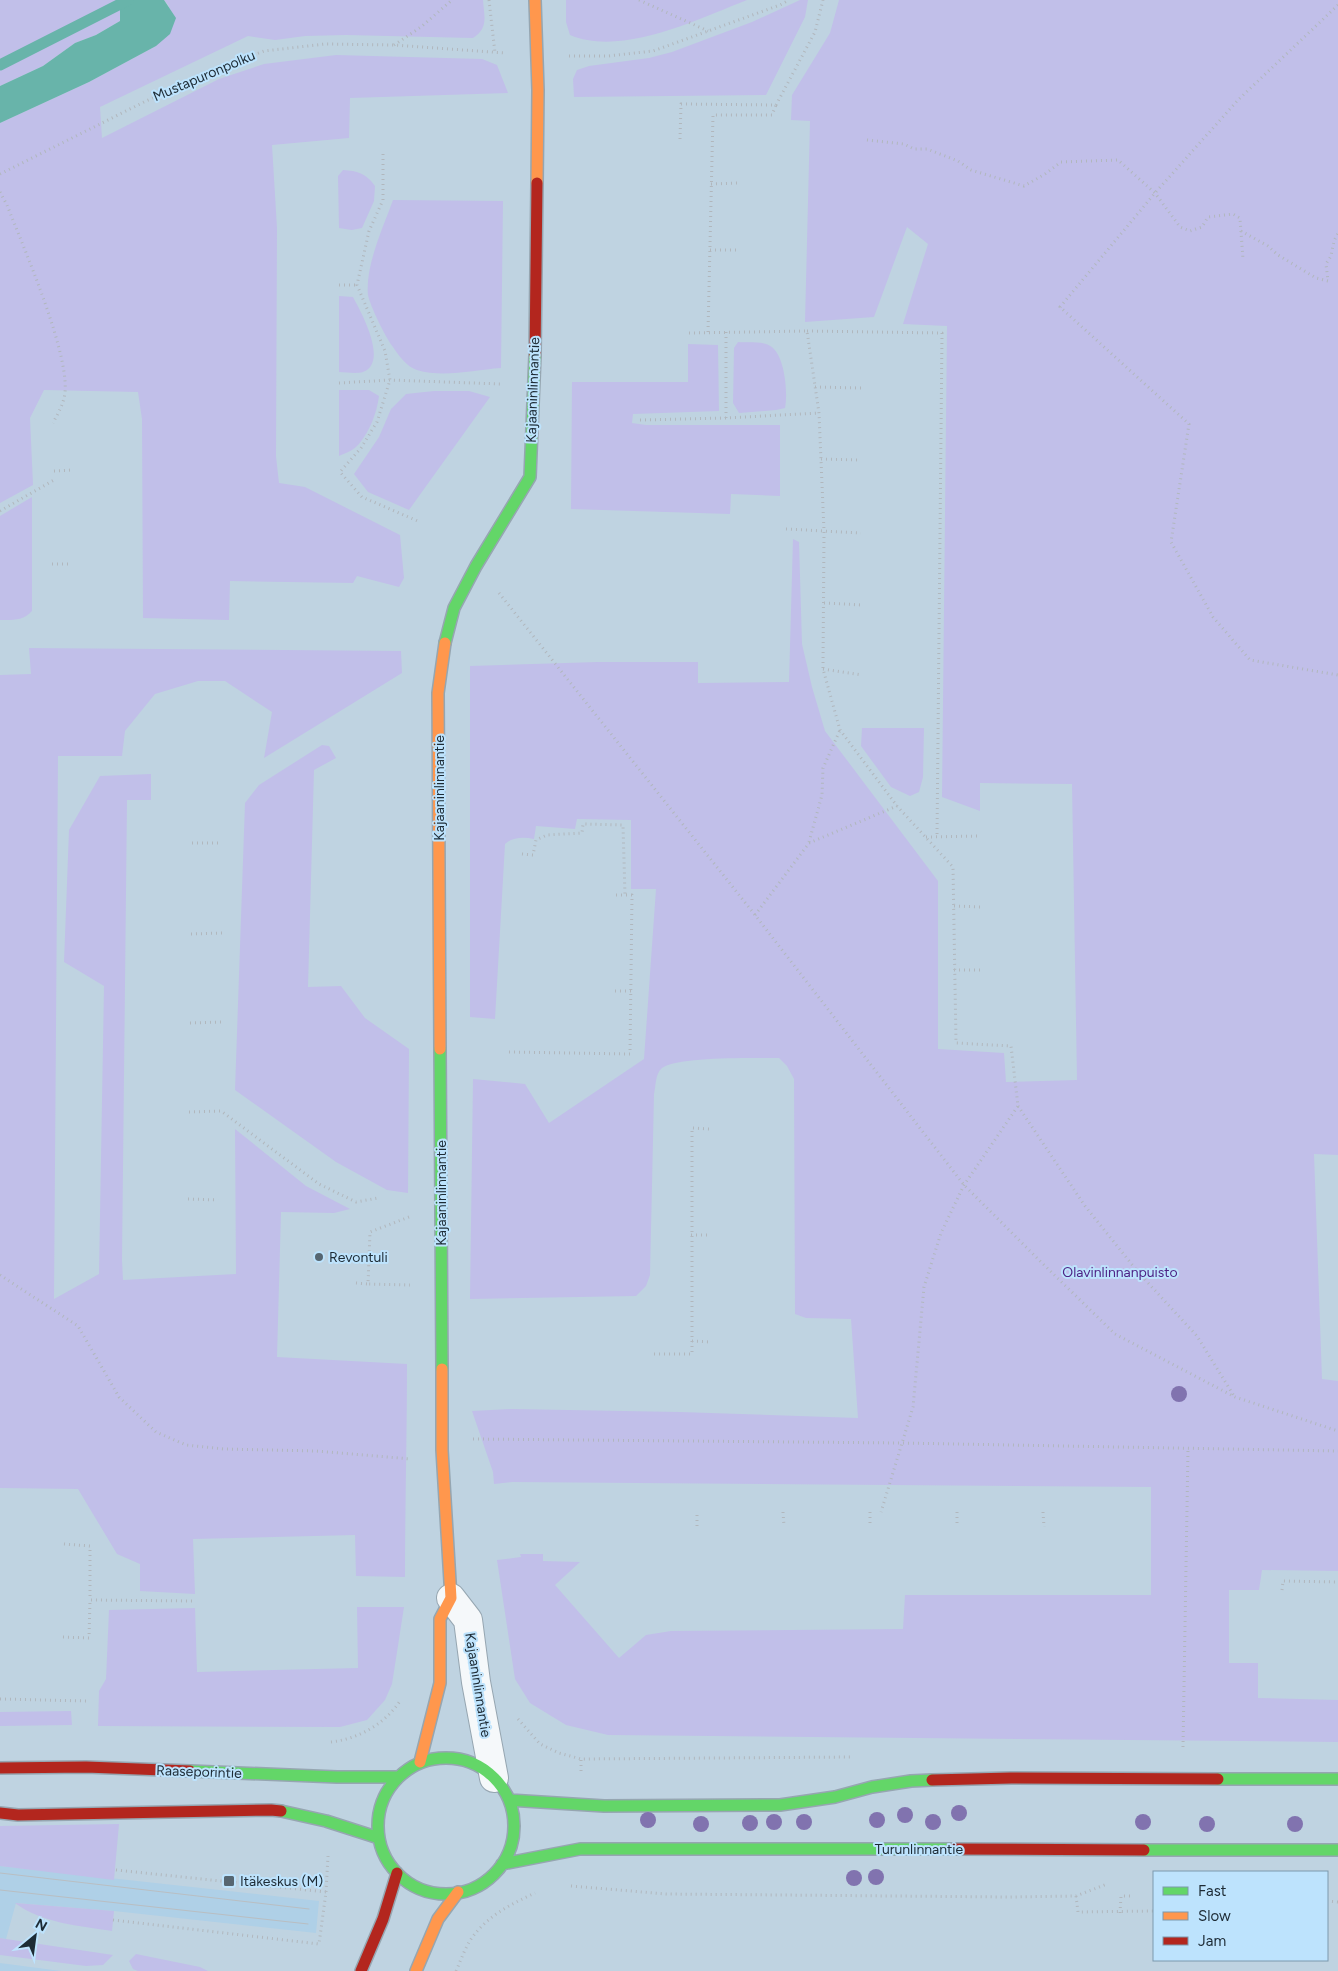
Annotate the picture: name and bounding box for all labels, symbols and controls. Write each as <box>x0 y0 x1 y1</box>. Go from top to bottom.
street label: Mustapuronpolku <box>150 47 258 105</box>
street label: Kajaaninlinnantie <box>523 337 543 443</box>
street label: Kajaaninlinnantie <box>431 735 448 841</box>
street label: Kajaaninlinnantie <box>433 1140 450 1246</box>
place label: Revontuli <box>329 1249 388 1266</box>
marker: Revontuli <box>313 1251 325 1263</box>
park label: Olavinlinnanpuisto <box>1062 1264 1178 1281</box>
street label: Kajaaninlinnantie <box>461 1632 495 1739</box>
street label: Raaseporintie <box>156 1762 242 1782</box>
street label: Turunlinnantie <box>875 1841 964 1858</box>
legend <box>1153 1871 1328 1961</box>
place label: Itäkeskus (M) <box>240 1873 323 1890</box>
marker: Itäkeskus (M) <box>222 1874 236 1888</box>
text: Fast <box>1198 1882 1227 1900</box>
text: Slow <box>1198 1907 1231 1925</box>
north arrow <box>10 1911 60 1961</box>
text: N <box>32 1915 50 1935</box>
text: Jam <box>1198 1932 1226 1950</box>

